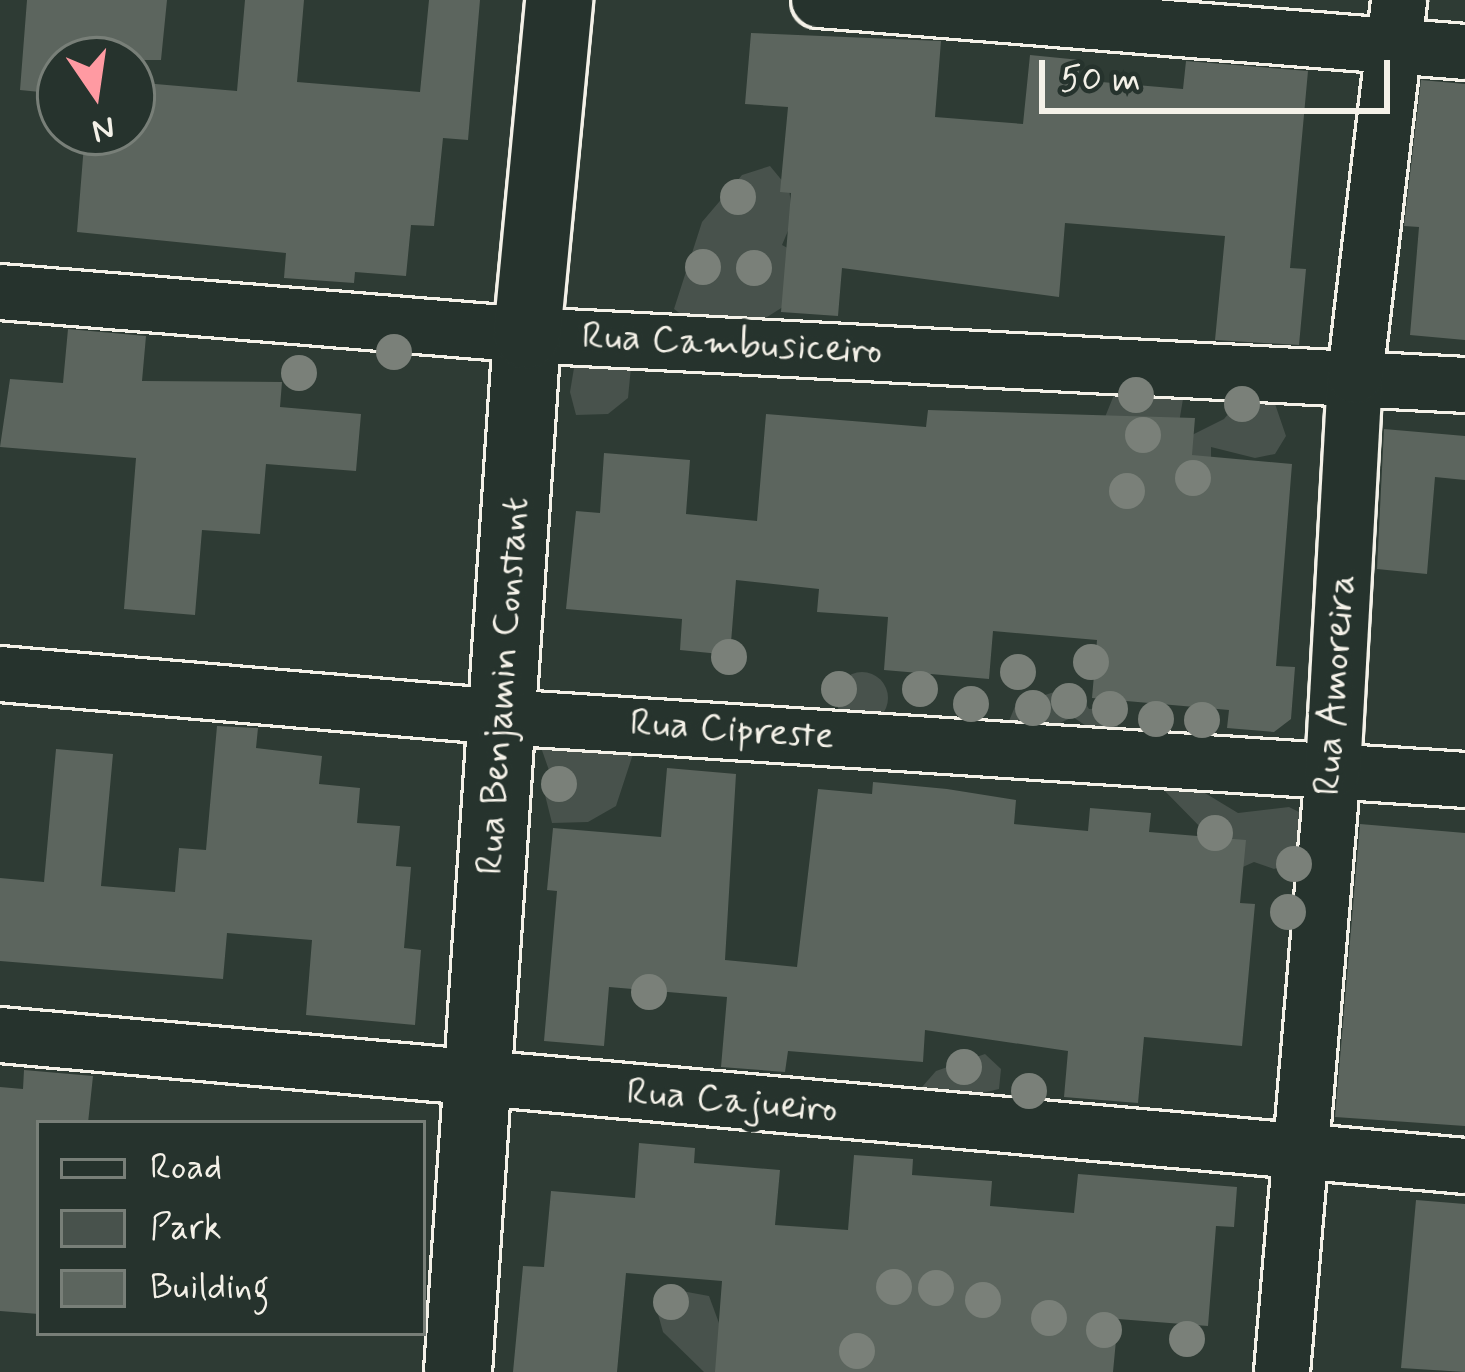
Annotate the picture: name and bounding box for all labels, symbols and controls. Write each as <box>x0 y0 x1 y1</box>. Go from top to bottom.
north arrow <box>36 36 156 156</box>
scale bar <box>1045 36 1396 110</box>
text: 50 m <box>1060 57 1141 104</box>
text: N <box>88 104 119 152</box>
street label: Rua Cambusiceiro <box>584 314 880 376</box>
street label: Rua Benjamin Constant <box>467 492 541 880</box>
street label: Rua Amoreira <box>1305 573 1367 797</box>
street label: Rua Cipreste <box>628 700 836 762</box>
street label: Rua Cajueiro <box>628 1070 836 1134</box>
legend <box>36 1120 426 1336</box>
text: Road <box>150 1145 222 1192</box>
text: Park <box>150 1205 222 1252</box>
text: Building <box>150 1265 269 1312</box>

